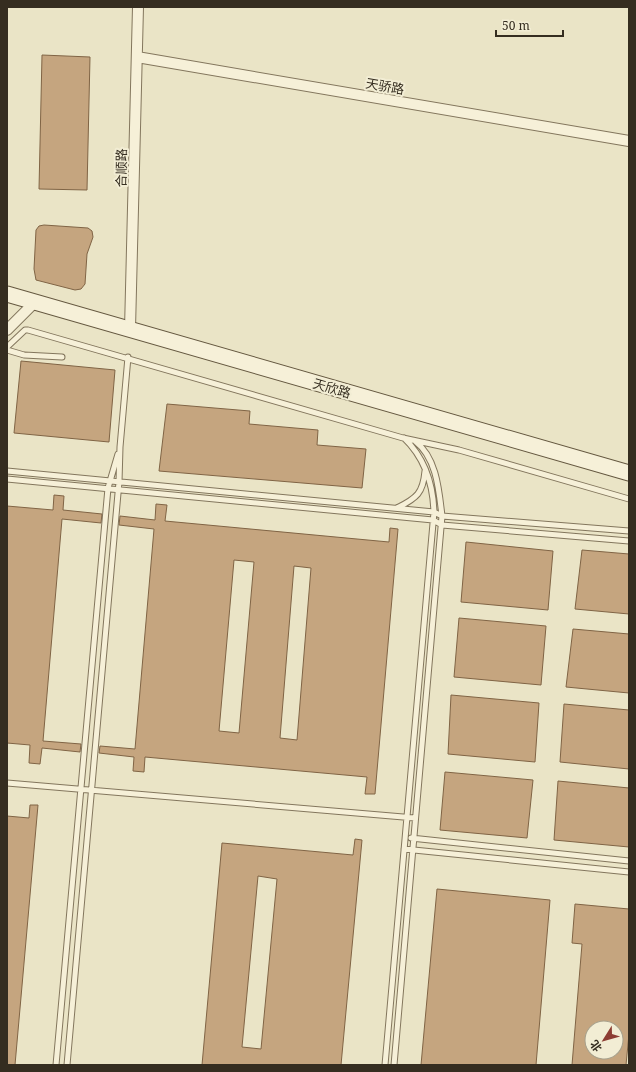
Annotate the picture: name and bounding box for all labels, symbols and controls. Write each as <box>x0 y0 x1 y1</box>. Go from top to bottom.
scale bar <box>496 12 563 38</box>
text: 50 m <box>502 17 530 34</box>
street label: 天骄路 <box>364 74 406 98</box>
street label: 合顺路 <box>112 148 130 188</box>
street label: 天欣路 <box>311 374 353 402</box>
north arrow <box>584 1020 624 1060</box>
text: 北 <box>586 1037 605 1055</box>

